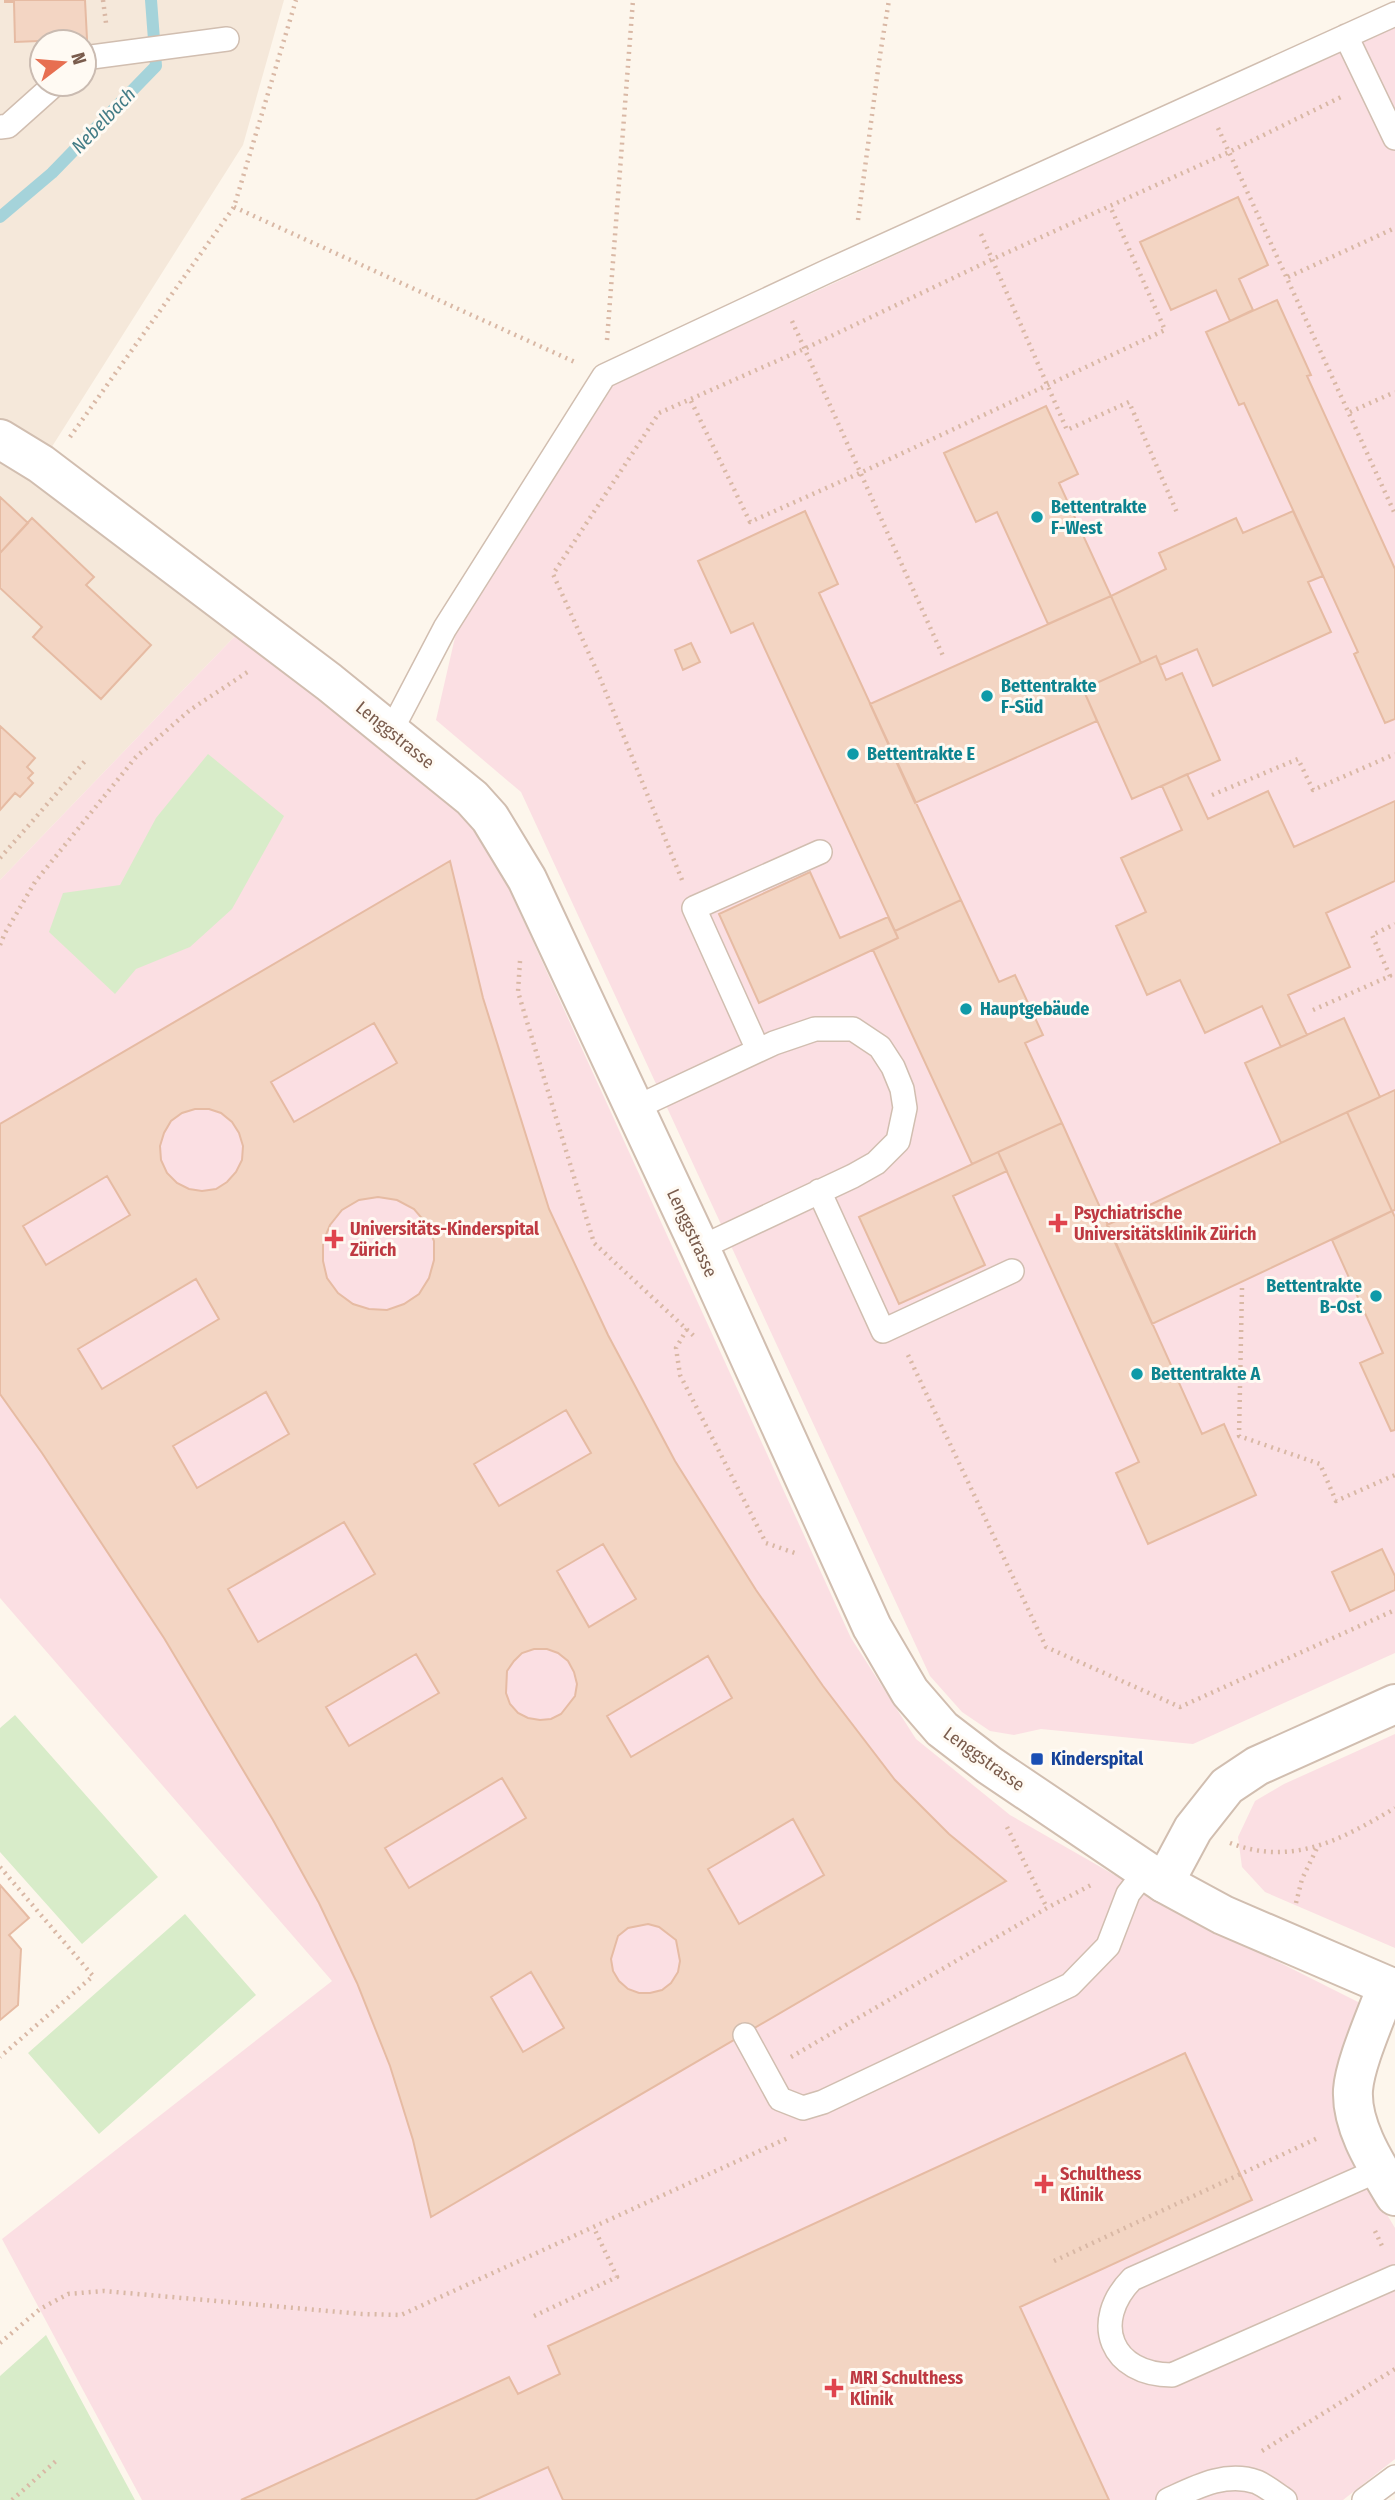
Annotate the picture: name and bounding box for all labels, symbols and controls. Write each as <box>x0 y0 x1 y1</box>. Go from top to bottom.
north arrow <box>28 28 98 98</box>
text: N <box>66 50 91 67</box>
water label: Nebelbach <box>66 83 140 158</box>
place label: Bettentrakte F-West <box>1051 496 1147 539</box>
marker: Bettentrakte F-West <box>1029 509 1045 525</box>
place label: Bettentrakte F-Süd <box>1001 675 1097 718</box>
marker: Bettentrakte F-Süd <box>979 688 995 704</box>
street label: Lenggstrasse <box>351 697 439 773</box>
place label: Bettentrakte E <box>867 743 975 765</box>
marker: Bettentrakte E <box>845 746 861 762</box>
place label: Hauptgebäude <box>980 998 1090 1020</box>
marker: Hauptgebäude <box>958 1001 974 1017</box>
street label: Lenggstrasse <box>662 1185 722 1281</box>
place label: Psychiatrische Universitätsklinik Zürich <box>1074 1202 1257 1245</box>
marker: Psychiatrische Universitätsklinik Zürich <box>1048 1213 1068 1233</box>
place label: Universitäts-Kinderspital Zürich <box>350 1218 539 1261</box>
marker: Universitäts-Kinderspital Zürich <box>324 1229 344 1249</box>
place label: Bettentrakte B-Ost <box>1266 1275 1363 1318</box>
marker: Bettentrakte B-Ost <box>1368 1288 1384 1304</box>
place label: Bettentrakte A <box>1151 1363 1260 1385</box>
marker: Bettentrakte A <box>1129 1366 1145 1382</box>
street label: Lenggstrasse <box>939 1722 1029 1796</box>
place label: Kinderspital <box>1051 1748 1143 1770</box>
marker: Kinderspital <box>1029 1751 1045 1767</box>
place label: Schulthess Klinik <box>1060 2163 1142 2206</box>
marker: Schulthess Klinik <box>1034 2174 1054 2194</box>
place label: MRI Schulthess Klinik <box>850 2367 963 2410</box>
marker: MRI Schulthess Klinik <box>824 2378 844 2398</box>

